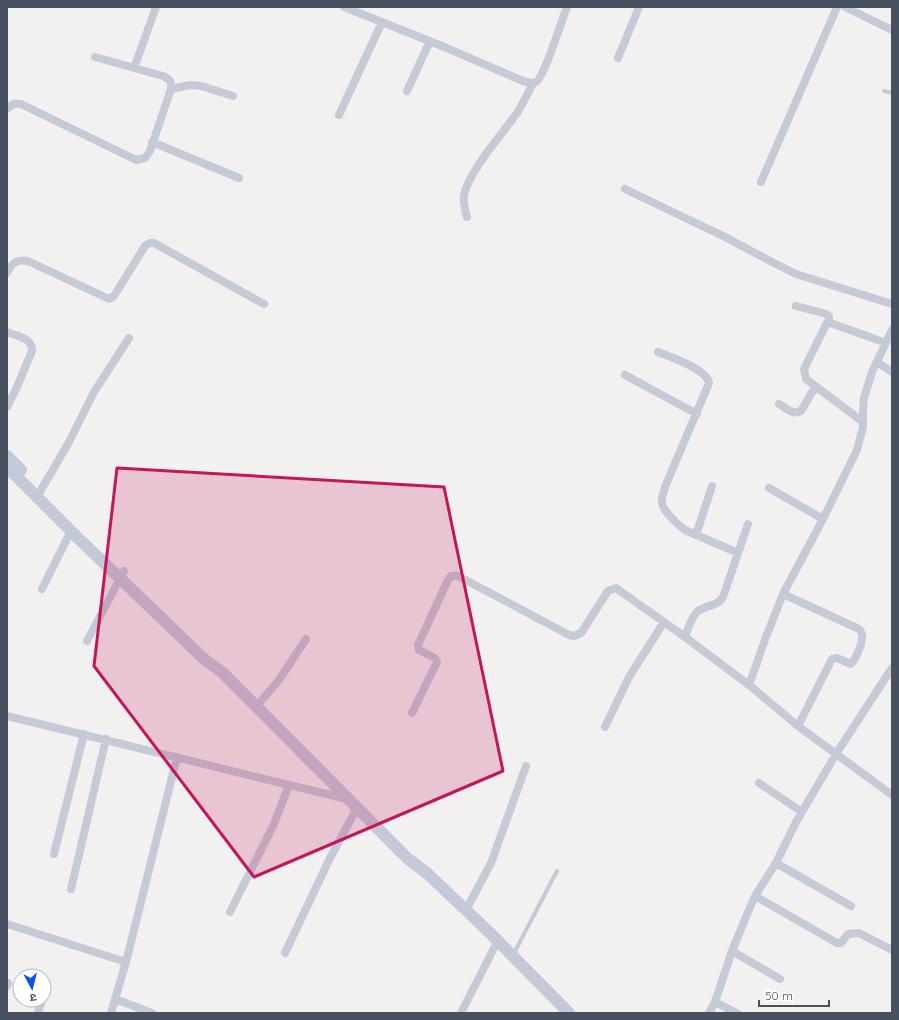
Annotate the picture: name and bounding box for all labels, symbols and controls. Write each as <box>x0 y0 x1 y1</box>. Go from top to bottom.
north arrow <box>12 968 52 1008</box>
scale bar <box>759 982 829 1008</box>
text: 50 m <box>765 988 793 1003</box>
text: उ <box>29 991 37 1005</box>

